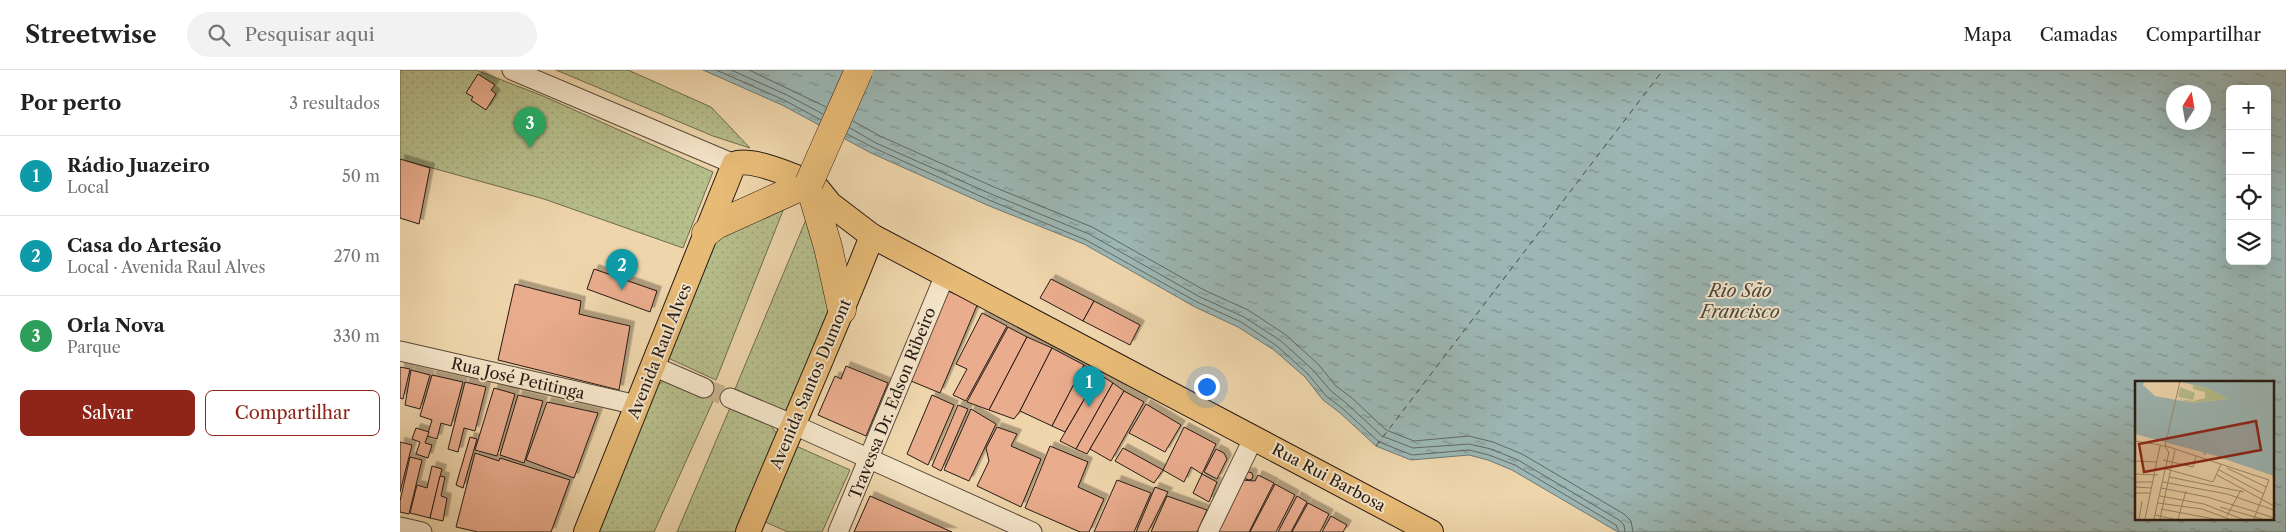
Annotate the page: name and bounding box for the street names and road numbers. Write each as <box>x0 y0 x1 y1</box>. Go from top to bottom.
street label: Avenida Raul Alves <box>622 280 695 422</box>
street label: Avenida Santos Dumont <box>765 296 855 473</box>
street label: Travessa Dr. Edson Ribeiro <box>844 304 940 502</box>
street label: Rua José Petitinga <box>449 353 587 403</box>
street label: Rua Rui Barbosa <box>1269 439 1390 516</box>

